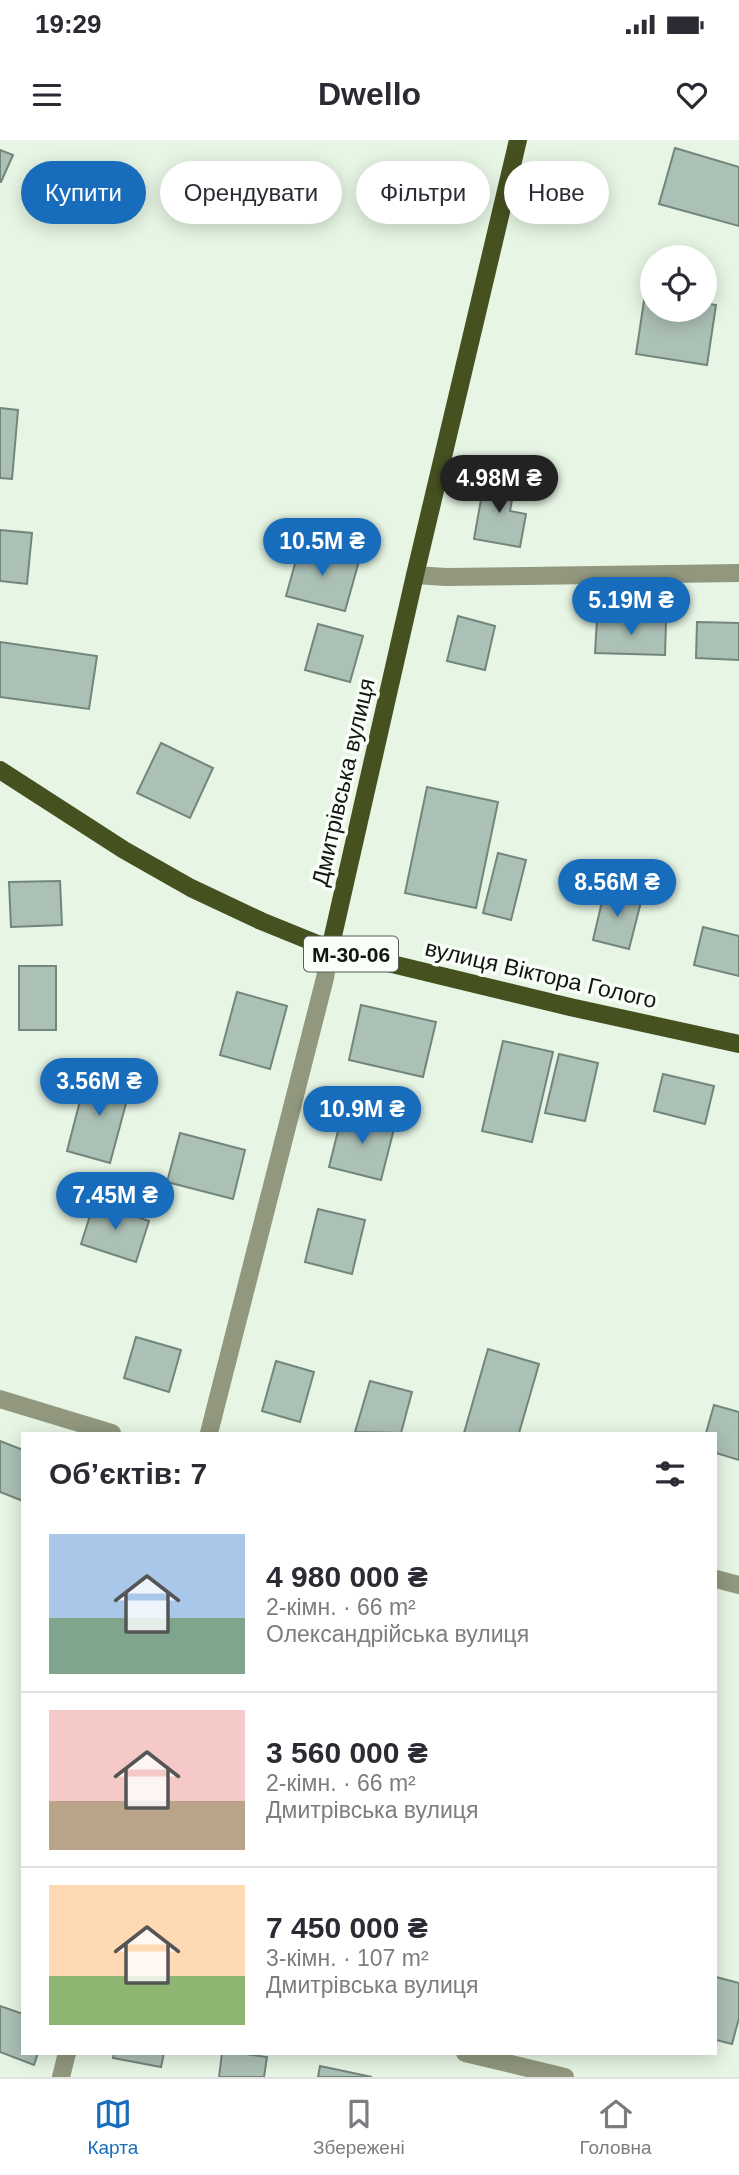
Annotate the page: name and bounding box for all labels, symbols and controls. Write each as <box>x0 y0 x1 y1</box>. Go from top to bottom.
text: 19:29 <box>35 9 102 39</box>
icon: menu <box>28 76 66 114</box>
text: Dwello <box>318 76 421 112</box>
icon: heart <box>673 76 711 114</box>
chip: Купити <box>21 161 146 224</box>
chip: Орендувати <box>160 161 342 224</box>
chip: Фільтри <box>356 161 490 224</box>
chip: Нове <box>504 161 609 224</box>
map controls <box>640 245 717 322</box>
button: locate <box>640 245 717 322</box>
pin: 4.98M ₴ <box>434 456 564 515</box>
text: 4.98M ₴ <box>456 465 542 491</box>
pin: 10.5M ₴ <box>257 518 387 578</box>
text: 10.5M ₴ <box>279 528 365 554</box>
pin: 5.19M ₴ <box>566 578 696 637</box>
text: 5.19M ₴ <box>588 587 674 613</box>
street label: Дмитрівська вулиця <box>306 676 380 888</box>
pin: 8.56M ₴ <box>552 860 682 919</box>
text: 8.56M ₴ <box>574 869 660 895</box>
street label: вулиця Віктора Голого <box>423 935 659 1013</box>
road number: М-30-06 <box>304 936 398 972</box>
pin: 3.56M ₴ <box>34 1058 164 1118</box>
text: 3.56M ₴ <box>56 1068 142 1094</box>
pin: 10.9M ₴ <box>297 1086 427 1146</box>
text: 10.9M ₴ <box>319 1096 405 1122</box>
pin: 7.45M ₴ <box>50 1172 180 1232</box>
text: 7.45M ₴ <box>72 1182 158 1208</box>
icon: filters <box>651 1455 689 1493</box>
text: Об’єктів: 7 <box>49 1457 207 1490</box>
text: 4 980 000 ₴ <box>266 1560 428 1593</box>
icon: home <box>105 1562 189 1646</box>
text: 2-кімн. · 66 m² <box>266 1594 416 1620</box>
text: Олександрійська вулиця <box>266 1621 529 1647</box>
text: 3 560 000 ₴ <box>266 1736 428 1769</box>
icon: home <box>105 1738 189 1822</box>
text: 2-кімн. · 66 m² <box>266 1770 416 1796</box>
text: Дмитрівська вулиця <box>266 1797 478 1823</box>
text: 7 450 000 ₴ <box>266 1911 428 1944</box>
icon: home <box>105 1913 189 1997</box>
text: 3-кімн. · 107 m² <box>266 1945 429 1971</box>
text: Дмитрівська вулиця <box>266 1972 478 1998</box>
tab: Карта <box>87 2095 138 2159</box>
tab: Збережені <box>313 2095 405 2159</box>
tab: Головна <box>579 2095 652 2159</box>

